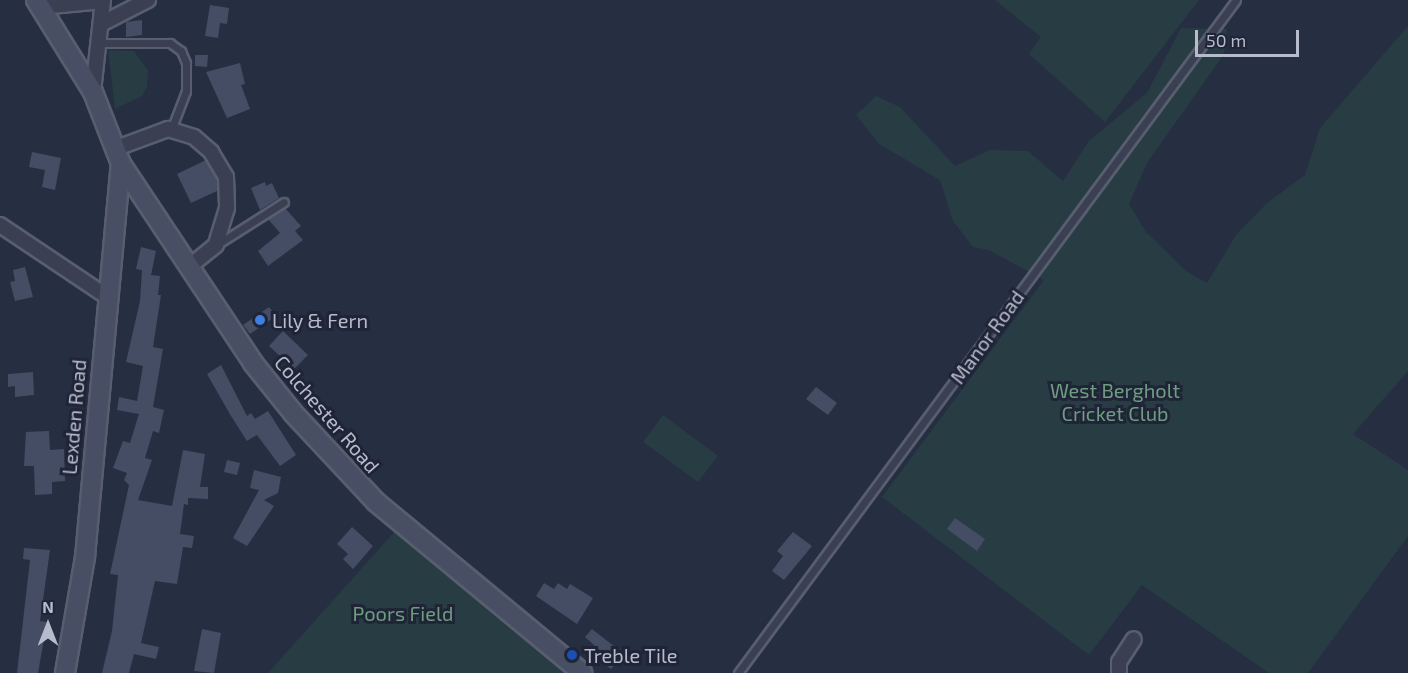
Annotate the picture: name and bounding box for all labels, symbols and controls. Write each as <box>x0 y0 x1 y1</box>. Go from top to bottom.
scale bar <box>1198 18 1302 56</box>
text: 50 m <box>1206 29 1246 51</box>
street label: Manor Road <box>945 285 1029 389</box>
place label: Lily & Fern <box>272 308 369 332</box>
marker: Lily & Fern <box>253 313 267 327</box>
street label: Colchester Road <box>269 350 385 478</box>
street label: Lexden Road <box>57 358 91 476</box>
park label: West Bergholt Cricket Club <box>1050 379 1180 426</box>
north arrow <box>18 595 78 655</box>
text: N <box>42 597 54 616</box>
park label: Poors Field <box>353 601 453 625</box>
place label: Treble Tile <box>584 643 678 667</box>
marker: Treble Tile <box>565 648 579 662</box>

